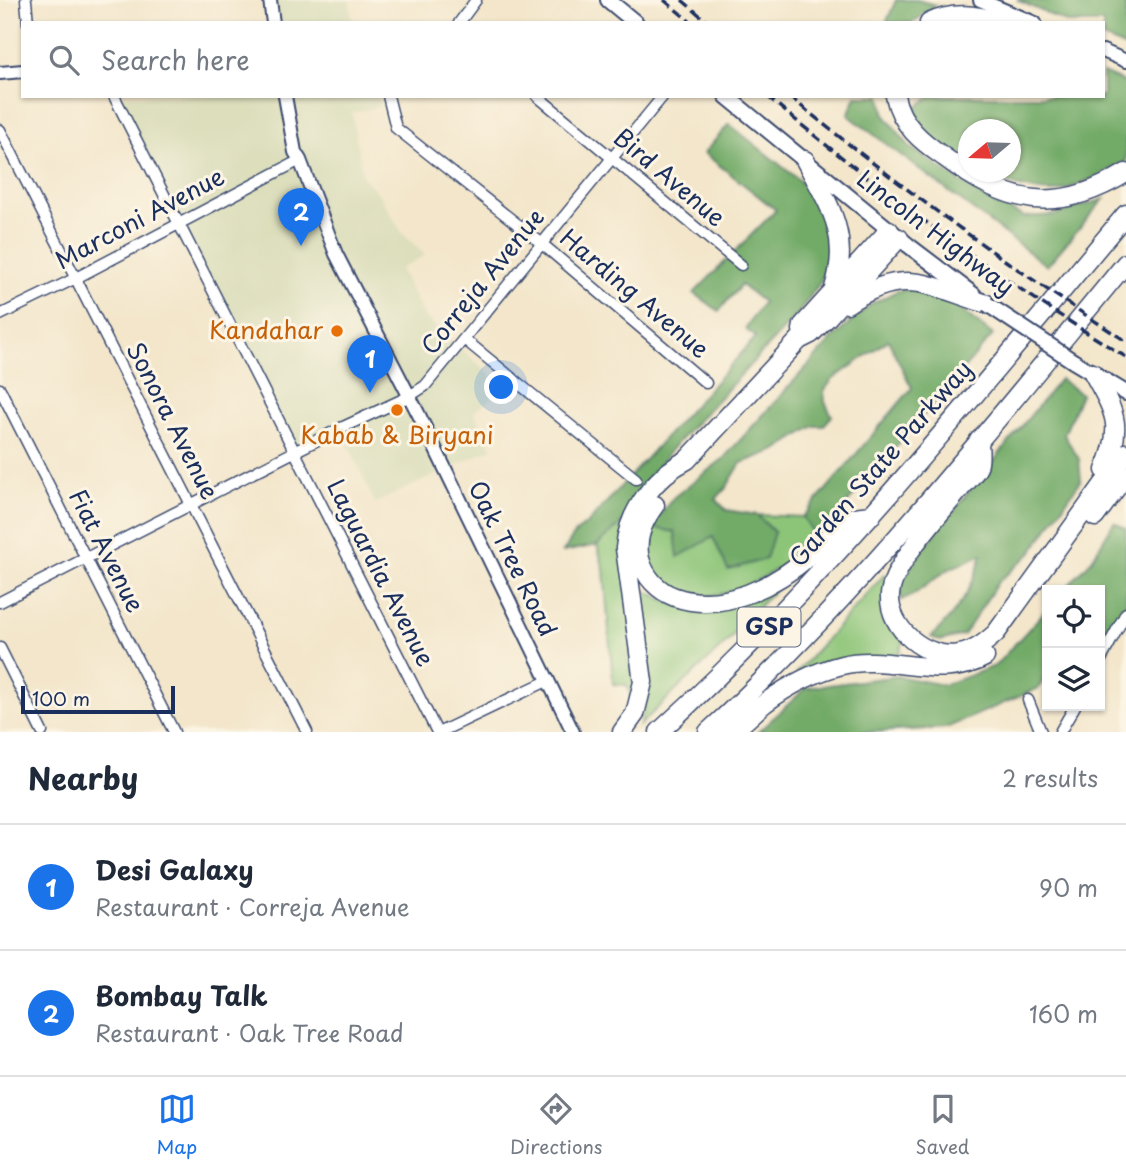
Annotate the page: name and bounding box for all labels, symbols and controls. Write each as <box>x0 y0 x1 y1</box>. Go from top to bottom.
search box <box>21 21 1105 98</box>
text: Search here <box>101 40 250 79</box>
icon: search <box>45 41 83 79</box>
street label: Bird Avenue <box>607 119 734 234</box>
north arrow <box>958 119 1021 182</box>
street label: Marconi Avenue <box>48 157 230 277</box>
street label: Lincoln Highway <box>850 160 1023 303</box>
pin: 2 <box>278 188 324 246</box>
street label: Correja Avenue <box>411 200 552 362</box>
street label: Harding Avenue <box>553 219 718 366</box>
place label: Kandahar <box>209 311 323 347</box>
marker: Kandahar <box>329 323 345 339</box>
street label: Sonora Avenue <box>119 335 229 505</box>
pin: 1 <box>347 335 393 393</box>
street label: Garden State Parkway <box>779 351 980 574</box>
your location <box>484 370 518 404</box>
marker: Kabab & Biryani <box>389 402 405 418</box>
place label: Kabab & Biryani <box>300 416 494 452</box>
street label: Laguardia Avenue <box>319 472 445 672</box>
street label: Oak Tree Road <box>460 474 567 642</box>
street label: Fiat Avenue <box>61 482 154 618</box>
map controls <box>1042 585 1105 711</box>
button: locate <box>1042 585 1105 648</box>
road number: GSP <box>738 608 800 646</box>
button: layers <box>1042 648 1105 711</box>
scale bar <box>21 683 175 715</box>
text: 100 m <box>32 684 90 712</box>
text: Nearby <box>28 755 138 800</box>
text: 2 results <box>1002 760 1098 795</box>
text: Desi Galaxy <box>95 850 253 889</box>
text: 1 <box>46 870 57 905</box>
text: 90 m <box>1039 870 1098 905</box>
text: Restaurant · Correja Avenue <box>95 889 410 924</box>
text: Bombay Talk <box>95 976 268 1015</box>
text: 2 <box>43 996 59 1031</box>
text: 160 m <box>1029 996 1098 1031</box>
text: Restaurant · Oak Tree Road <box>95 1015 404 1050</box>
tab: Map <box>157 1090 197 1160</box>
tab: Directions <box>510 1090 603 1160</box>
tab: Saved <box>916 1090 969 1160</box>

